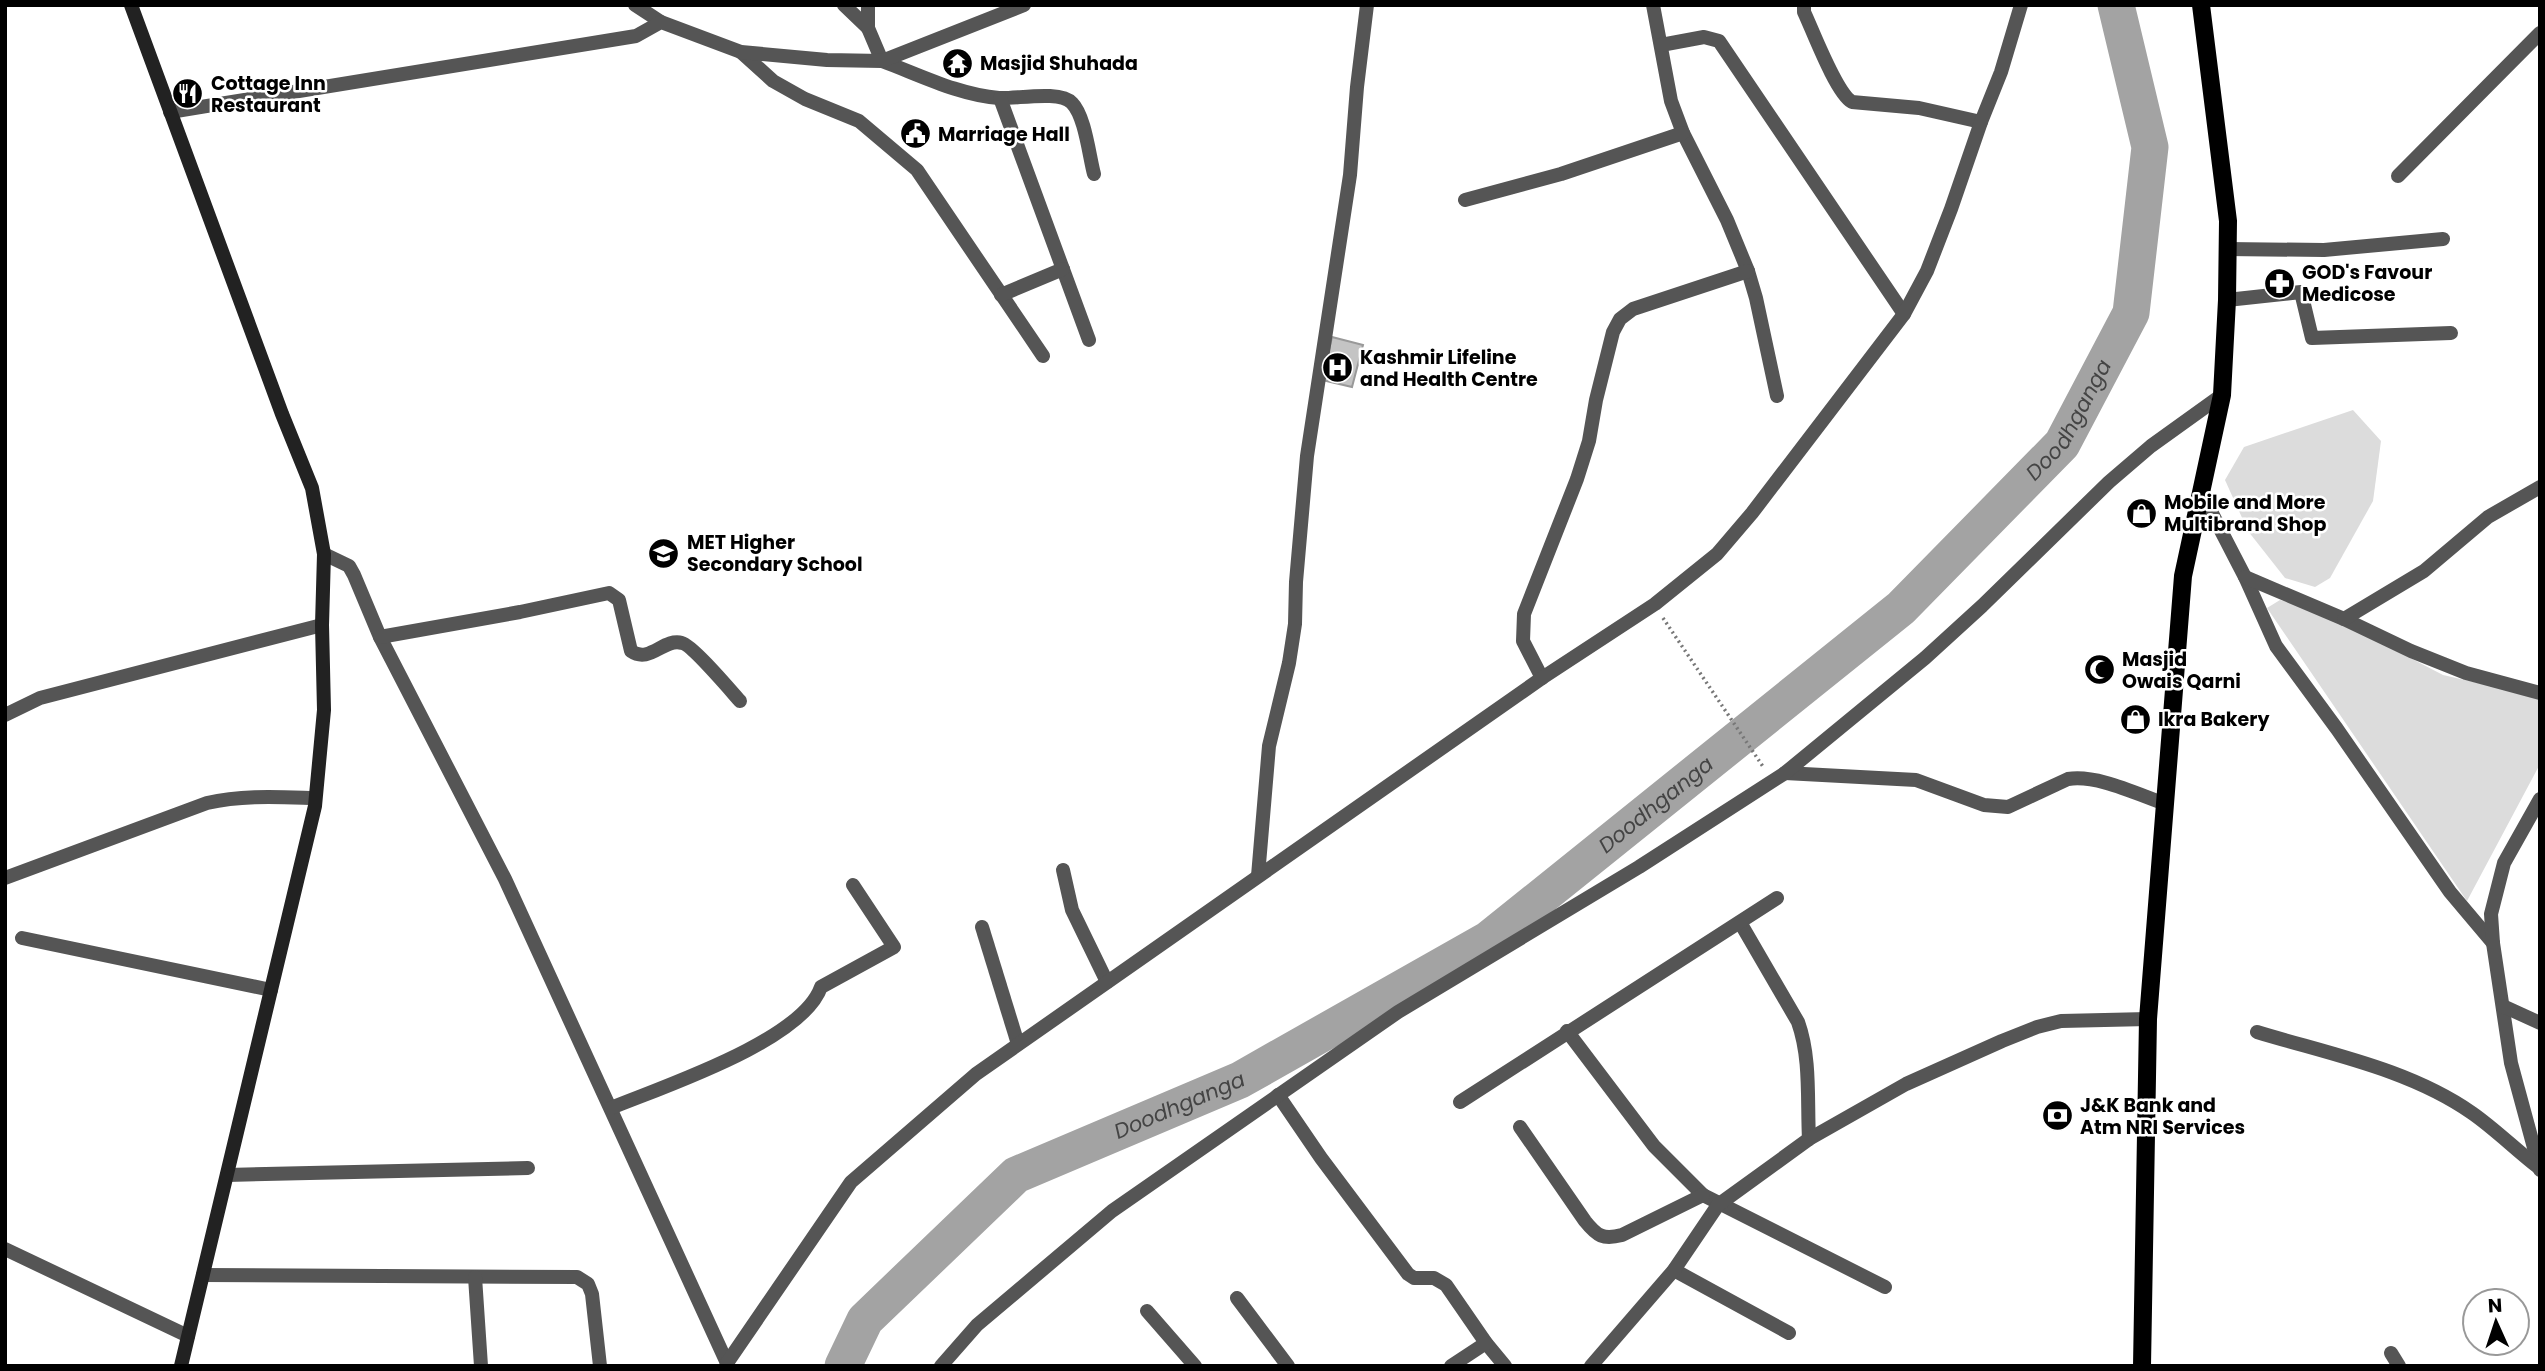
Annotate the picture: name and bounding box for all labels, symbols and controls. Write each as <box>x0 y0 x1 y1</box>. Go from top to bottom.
temple icon: Masjid Shuhada <box>940 46 974 80</box>
place label: Masjid Shuhada <box>980 50 1138 77</box>
place label: Cottage Inn Restaurant <box>211 70 326 119</box>
restaurant icon: Cottage Inn Restaurant <box>171 77 205 111</box>
public building icon: Marriage Hall <box>898 117 932 151</box>
place label: Marriage Hall <box>938 121 1070 148</box>
place label: GOD's Favour Medicose <box>2302 259 2432 308</box>
pharmacy icon: GOD's Favour Medicose <box>2262 266 2296 300</box>
place label: Kashmir Lifeline and Health Centre <box>1360 344 1538 393</box>
hospital icon: Kashmir Lifeline and Health Centre <box>1320 351 1354 385</box>
water label: Doodhganga <box>2019 354 2118 487</box>
place label: Mobile and More Multibrand Shop <box>2164 489 2326 538</box>
shop icon: Mobile and More Multibrand Shop <box>2124 496 2158 530</box>
place label: MET Higher Secondary School <box>687 529 863 578</box>
school or university icon: MET Higher Secondary School <box>647 536 681 570</box>
place label: Masjid Owais Qarni <box>2122 646 2241 695</box>
mosque icon: Masjid Owais Qarni <box>2082 653 2116 687</box>
shop icon: Ikra Bakery <box>2118 702 2152 736</box>
place label: Ikra Bakery <box>2158 706 2270 733</box>
water label: Doodhganga <box>1592 749 1719 860</box>
water label: Doodhganga <box>1109 1065 1249 1146</box>
place label: J&K Bank and Atm NRI Services <box>2080 1092 2245 1141</box>
bank icon: J&K Bank and Atm NRI Services <box>2040 1099 2074 1133</box>
north arrow <box>2461 1287 2531 1357</box>
text: N <box>2487 1292 2503 1319</box>

